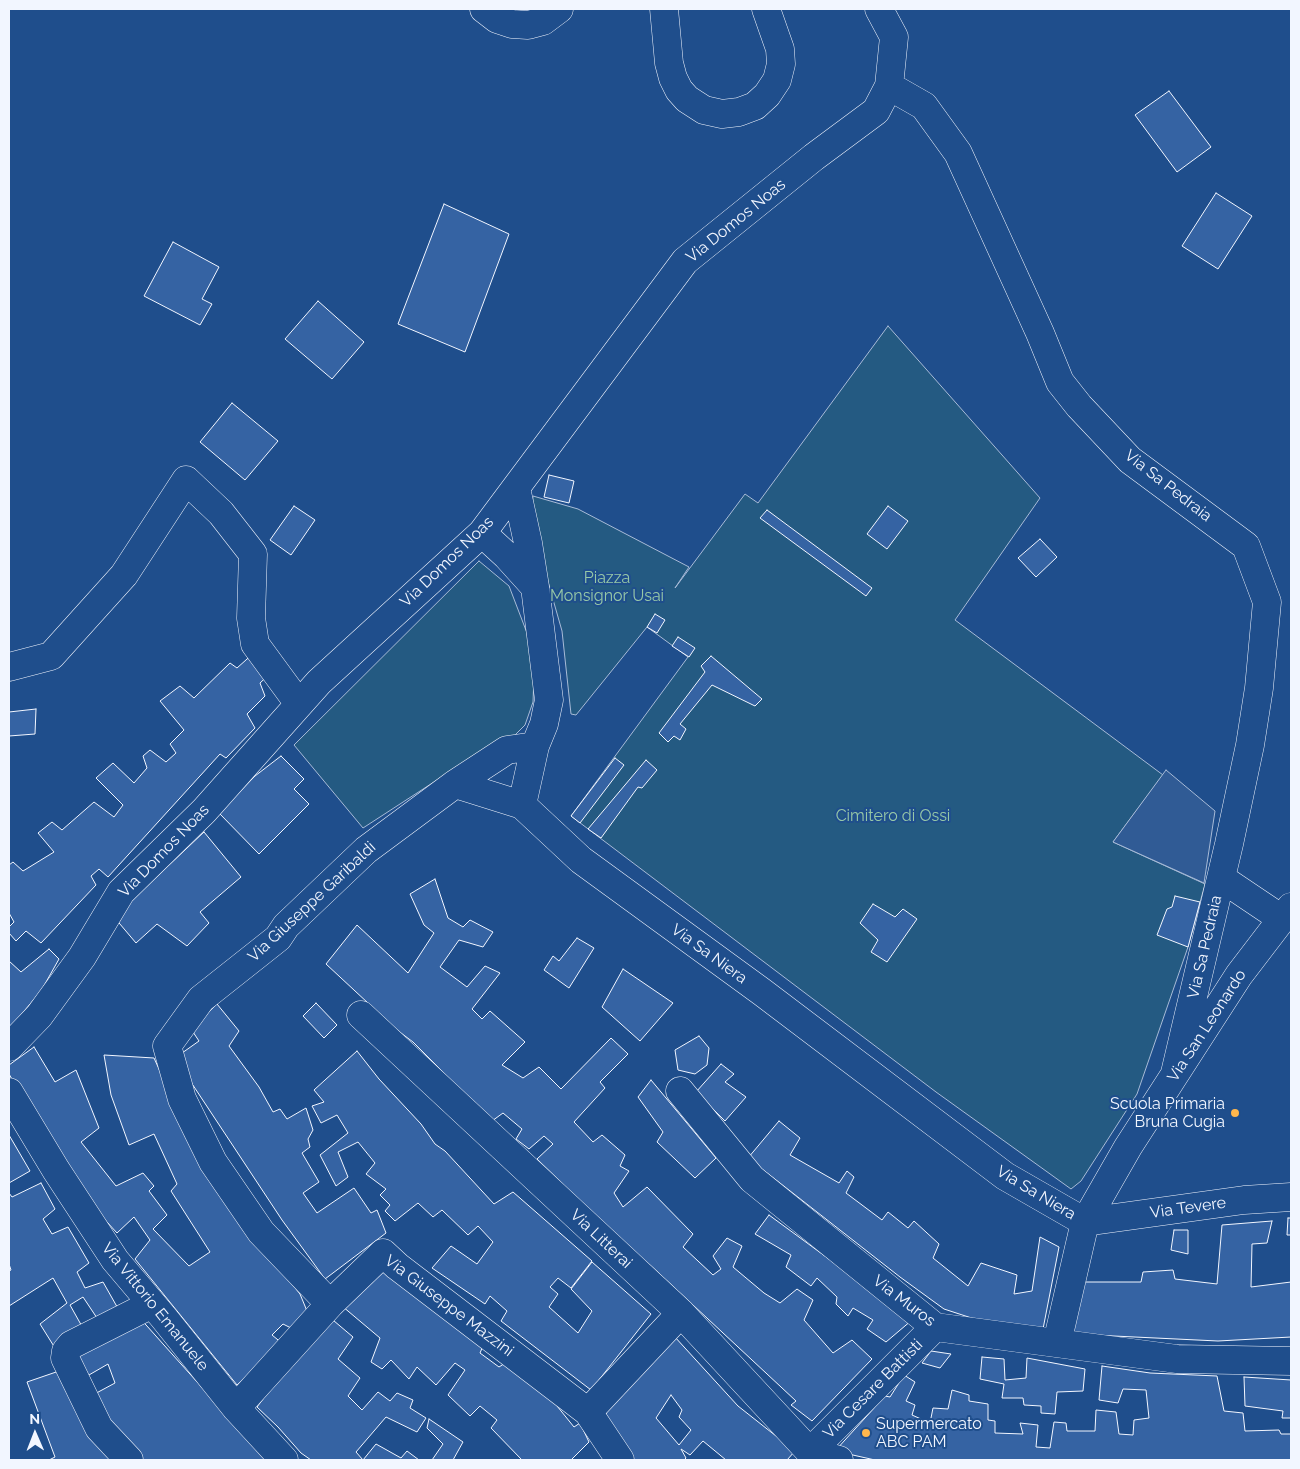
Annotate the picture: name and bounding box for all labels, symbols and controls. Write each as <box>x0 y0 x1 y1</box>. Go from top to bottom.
street label: Via Domos Noas <box>682 175 790 267</box>
street label: Via Sa Pedraia <box>1121 446 1215 526</box>
street label: Via Domos Noas <box>396 513 498 611</box>
park label: Piazza Monsignor Usai <box>550 568 664 606</box>
street label: Via Domos Noas <box>115 800 213 902</box>
park label: Cimitero di Ossi <box>836 806 950 826</box>
street label: Via Giuseppe Garibaldi <box>244 838 380 966</box>
street label: Via Sa Pedraia <box>1184 894 1226 1000</box>
street label: Via Sa Niera <box>667 920 751 988</box>
street label: Via San Leonardo <box>1164 966 1250 1086</box>
place label: Scuola Primaria Bruna Cugia <box>1110 1094 1225 1132</box>
marker: Scuola Primaria Bruna Cugia <box>1229 1107 1241 1119</box>
street label: Via Sa Niera <box>993 1162 1079 1224</box>
street label: Via Tevere <box>1149 1193 1227 1223</box>
street label: Via Litterai <box>566 1205 636 1273</box>
street label: Via Vittorio Emanuele <box>97 1239 213 1375</box>
street label: Via Giuseppe Mazzini <box>381 1251 517 1361</box>
street label: Via Muros <box>869 1271 939 1331</box>
street label: Via Cesare Battisti <box>819 1335 927 1443</box>
north arrow <box>10 1409 60 1459</box>
text: N <box>29 1411 40 1427</box>
place label: Supermercato ABC PAM <box>876 1414 982 1452</box>
marker: Supermercato ABC PAM <box>860 1427 872 1439</box>

